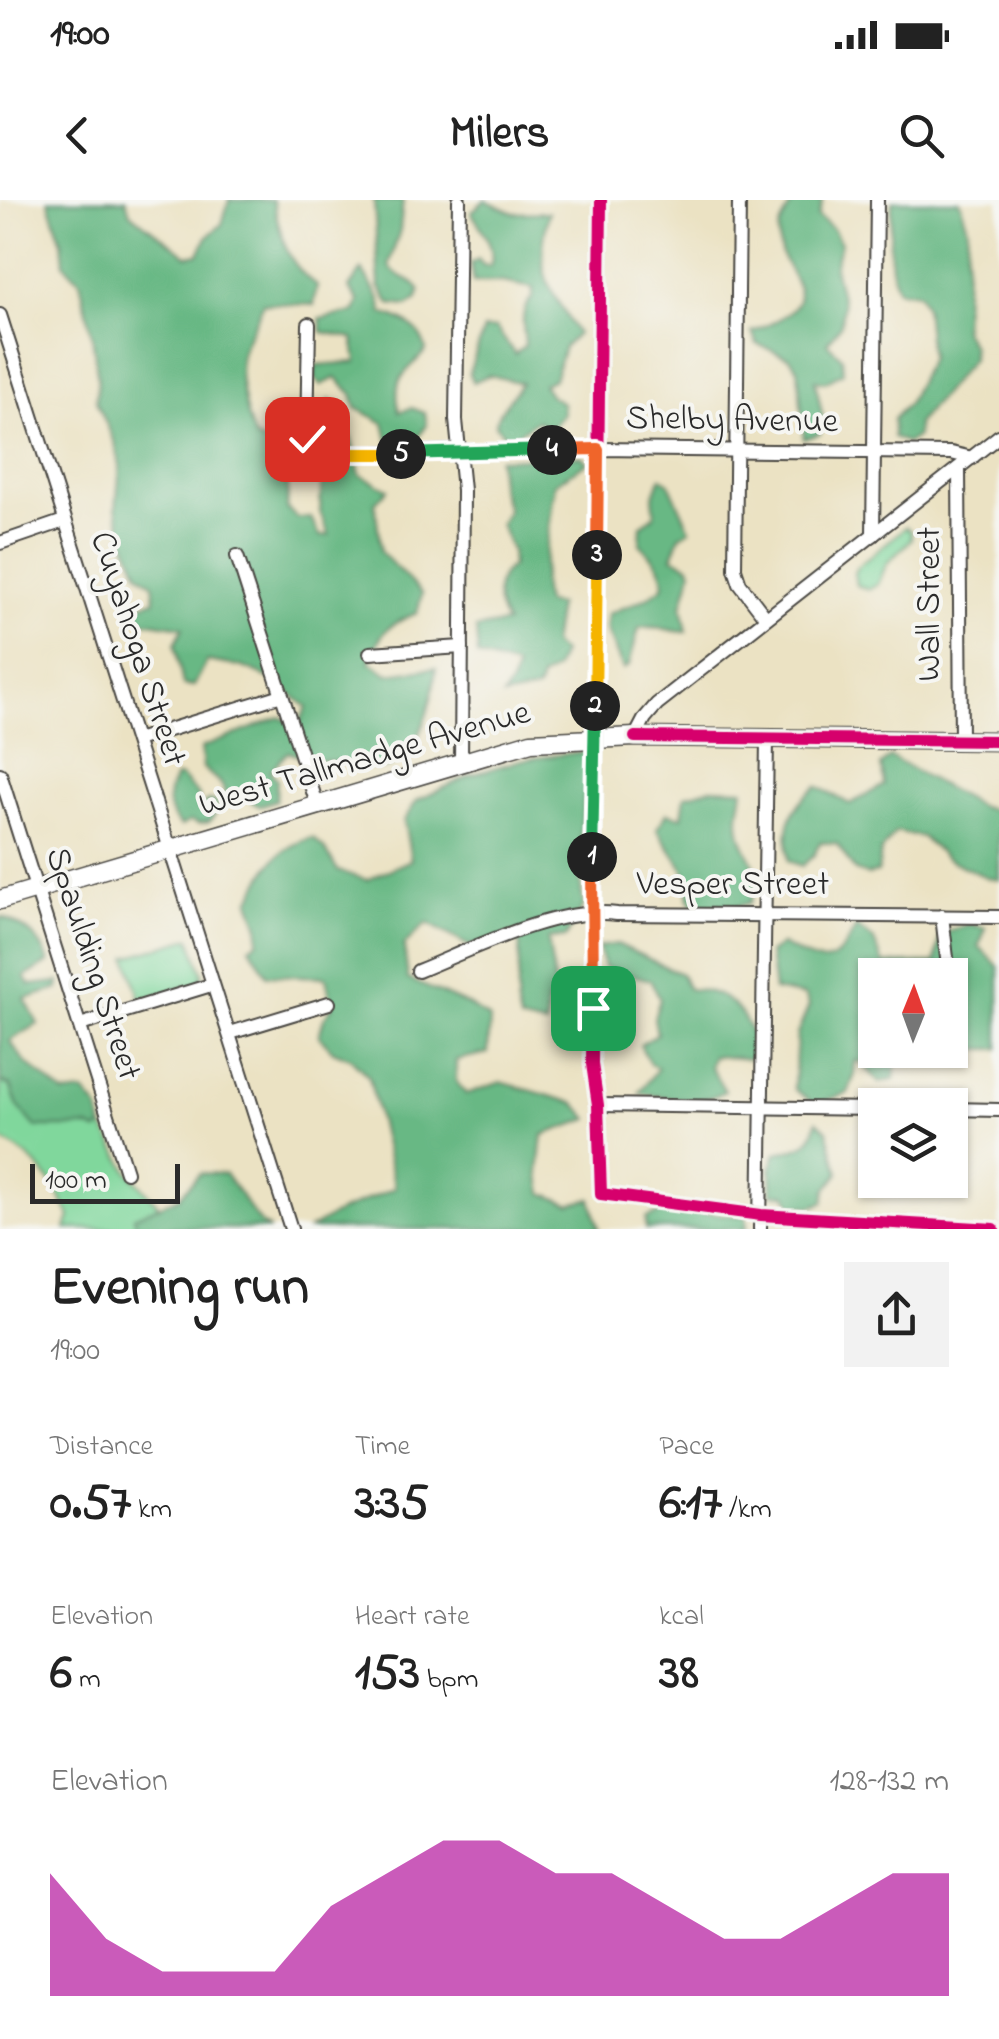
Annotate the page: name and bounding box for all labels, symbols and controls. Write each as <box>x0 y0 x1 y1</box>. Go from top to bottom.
text: 19:00 <box>50 7 110 63</box>
text: Milers <box>450 102 550 168</box>
icon: back <box>50 108 105 163</box>
icon: search <box>894 108 949 163</box>
street label: Shelby Avenue <box>626 394 839 448</box>
pin <box>265 397 350 482</box>
icon: check <box>280 412 335 467</box>
pin: 4 <box>527 425 577 475</box>
pin: 5 <box>376 429 426 479</box>
text: 4 <box>546 429 558 470</box>
text: 5 <box>393 433 409 474</box>
street label: Cuyahoga Street <box>75 525 199 773</box>
street label: Wall Street <box>905 526 956 681</box>
pin: 3 <box>572 530 622 580</box>
text: 3 <box>591 534 603 575</box>
pin: 2 <box>570 681 620 731</box>
text: 2 <box>588 685 602 726</box>
street label: West Tallmadge Avenue <box>193 688 537 832</box>
pin: 1 <box>567 832 617 882</box>
text: 1 <box>588 836 596 877</box>
street label: Spaulding Street <box>30 841 154 1087</box>
street label: Vesper Street <box>636 860 829 911</box>
north arrow <box>858 958 968 1068</box>
map controls <box>858 958 968 1198</box>
pin <box>551 966 636 1051</box>
icon: arrive <box>566 981 621 1036</box>
button: layers <box>858 1088 968 1198</box>
scale bar <box>30 1159 180 1204</box>
text: 100 m <box>45 1161 107 1202</box>
text: Evening run <box>50 1250 309 1330</box>
button: share <box>844 1262 949 1367</box>
text: 19:00 <box>50 1328 100 1375</box>
text: Distance <box>50 1427 153 1468</box>
text: Time <box>355 1427 410 1468</box>
text: Pace <box>659 1427 714 1468</box>
text: 0.57 <box>50 1468 131 1541</box>
text: 3:35 <box>355 1468 429 1541</box>
text: 6:17 <box>659 1468 722 1541</box>
text: km <box>131 1490 172 1531</box>
text: /km <box>722 1490 772 1531</box>
text: Elevation <box>50 1597 153 1638</box>
text: Heart rate <box>355 1597 469 1638</box>
text: kcal <box>659 1597 704 1638</box>
text: 6 <box>50 1638 72 1711</box>
text: 153 <box>355 1638 420 1711</box>
text: 38 <box>659 1638 699 1711</box>
text: m <box>72 1660 101 1701</box>
text: bpm <box>420 1660 479 1701</box>
text: Elevation <box>50 1759 168 1806</box>
text: 128–132 m <box>830 1759 949 1806</box>

